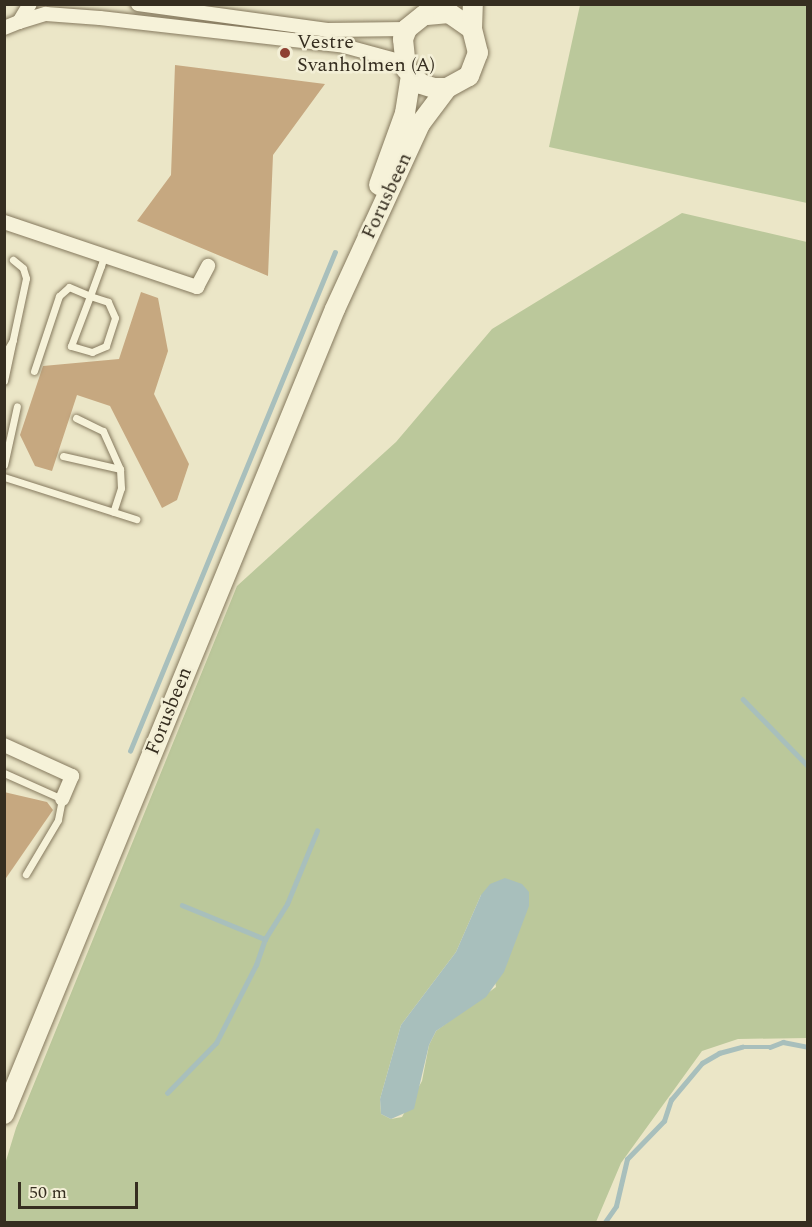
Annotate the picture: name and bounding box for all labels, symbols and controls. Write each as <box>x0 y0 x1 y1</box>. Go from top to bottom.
place label: Vestre Svanholmen (A) <box>297 30 435 77</box>
marker: Vestre Svanholmen (A) <box>278 46 292 60</box>
street label: Forusbeen <box>357 149 417 243</box>
street label: Forusbeen <box>141 664 197 758</box>
scale bar <box>21 1170 141 1208</box>
text: 50 m <box>29 1179 67 1206</box>

